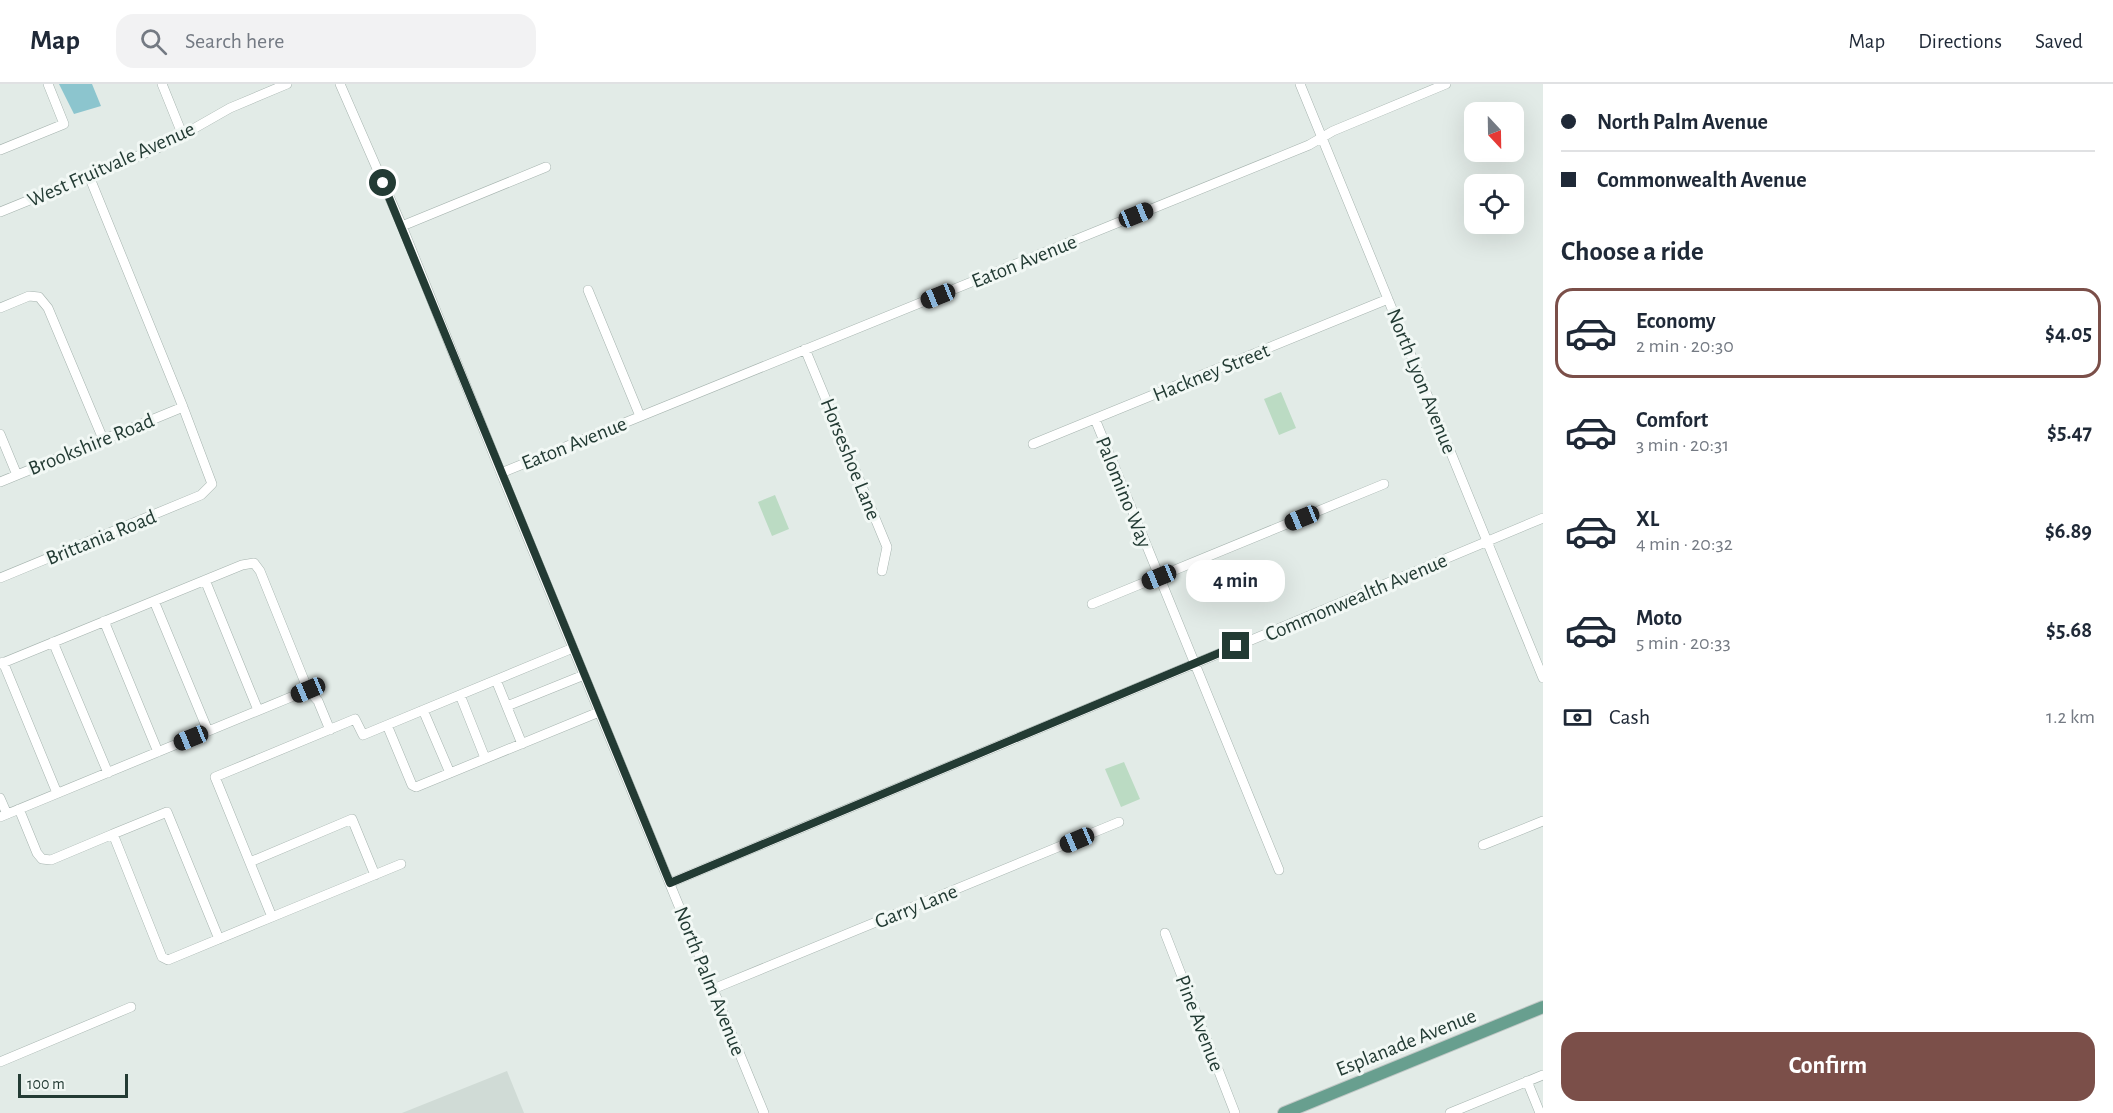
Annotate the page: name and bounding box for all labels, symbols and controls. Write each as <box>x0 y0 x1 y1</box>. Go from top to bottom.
search box <box>116 14 536 68</box>
icon: search <box>137 25 170 58</box>
text: Map <box>30 27 80 55</box>
text: Search here <box>185 30 284 52</box>
text: Map <box>1849 31 1885 52</box>
text: Directions <box>1918 31 2002 52</box>
text: Saved <box>2035 31 2083 52</box>
north arrow <box>1464 102 1524 162</box>
map controls <box>1464 102 1524 234</box>
text: North Palm Avenue <box>1597 111 1768 133</box>
street label: West Fruitvale Avenue <box>24 118 198 211</box>
route start <box>369 169 396 196</box>
text: Commonwealth Avenue <box>1597 169 1807 191</box>
button: locate <box>1464 174 1524 234</box>
car <box>1116 200 1156 230</box>
street label: Eaton Avenue <box>969 231 1080 292</box>
text: Choose a ride <box>1561 238 1704 265</box>
car <box>918 281 958 311</box>
street label: North Lyon Avenue <box>1383 306 1460 457</box>
icon: car <box>1564 306 1618 360</box>
text: Economy <box>1636 310 1716 332</box>
text: $4.05 <box>2045 322 2092 344</box>
text: 2 min · 20:30 <box>1636 336 1734 356</box>
street label: Hackney Street <box>1150 339 1273 405</box>
street label: Horseshoe Lane <box>817 395 884 523</box>
icon: car <box>1564 405 1618 459</box>
text: Comfort <box>1636 409 1708 431</box>
street label: Brookshire Road <box>25 410 157 479</box>
street label: Eaton Avenue <box>519 413 630 474</box>
text: $5.47 <box>2047 421 2092 443</box>
street label: Palomino Way <box>1092 434 1155 551</box>
text: 3 min · 20:31 <box>1636 435 1729 455</box>
car <box>1282 503 1322 533</box>
icon: car <box>1564 504 1618 558</box>
street label: Brittania Road <box>43 506 159 569</box>
text: XL <box>1636 508 1659 530</box>
text: $6.89 <box>2045 520 2092 542</box>
text: 4 min · 20:32 <box>1636 534 1733 554</box>
street label: Commonwealth Avenue <box>1262 550 1450 645</box>
callout: 4 min <box>1186 559 1286 601</box>
car <box>1139 562 1179 592</box>
text: 4 min <box>1213 571 1258 591</box>
icon: car <box>1564 603 1618 657</box>
text: Moto <box>1636 607 1682 629</box>
text: $5.68 <box>2046 619 2092 641</box>
route end <box>1222 632 1249 659</box>
text: 5 min · 20:33 <box>1636 633 1731 653</box>
car <box>288 675 328 705</box>
icon: cash <box>1561 701 1594 734</box>
text: Cash <box>1609 706 1650 728</box>
text: 1.2 km <box>2046 707 2095 727</box>
car <box>171 723 211 753</box>
car <box>1057 825 1097 855</box>
street label: Garry Lane <box>872 880 960 932</box>
street label: North Palm Avenue <box>670 904 749 1059</box>
street label: Pine Avenue <box>1172 972 1227 1074</box>
street label: Esplanade Avenue <box>1333 1005 1479 1080</box>
button: Confirm <box>1561 1032 2095 1101</box>
scale bar <box>18 1071 128 1098</box>
text: 100 m <box>27 1076 65 1092</box>

